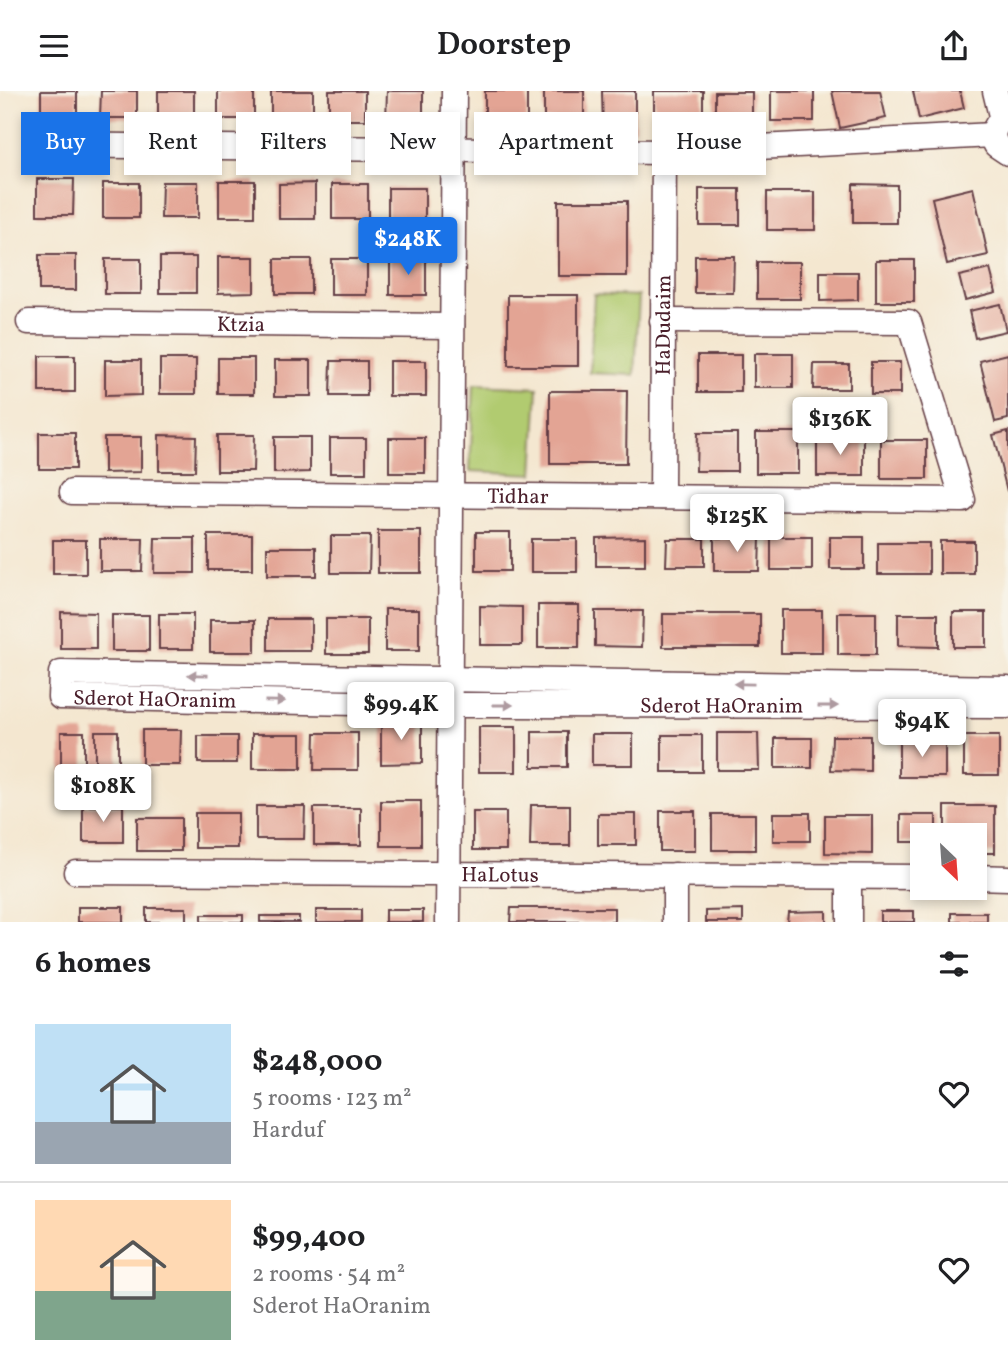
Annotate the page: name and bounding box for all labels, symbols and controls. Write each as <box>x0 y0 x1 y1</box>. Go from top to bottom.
text: Doorstep <box>437 24 571 68</box>
icon: menu <box>35 27 73 65</box>
icon: share <box>935 27 973 65</box>
chip: Buy <box>21 112 110 175</box>
chip: Rent <box>124 112 222 175</box>
chip: Filters <box>236 112 351 175</box>
chip: New <box>365 112 460 175</box>
chip: Apartment <box>474 112 638 175</box>
chip: House <box>652 112 766 175</box>
pin: $248K <box>359 218 457 277</box>
text: $248K <box>374 224 442 256</box>
street label: HaDudaim <box>650 275 679 375</box>
street label: Ktzia <box>217 311 265 340</box>
pin: $136K <box>791 397 889 457</box>
text: $136K <box>808 404 872 436</box>
street label: Tidhar <box>487 483 549 512</box>
pin: $125K <box>688 495 786 554</box>
text: $125K <box>706 501 768 533</box>
one-way arrow <box>187 670 209 681</box>
one-way arrow <box>733 678 755 690</box>
pin: $99.4K <box>344 683 458 742</box>
street label: Sderot HaOranim <box>73 684 237 717</box>
text: $99.4K <box>363 689 439 721</box>
street label: Sderot HaOranim <box>640 692 804 722</box>
one-way arrow <box>265 696 287 707</box>
one-way arrow <box>492 699 514 711</box>
pin: $94K <box>881 699 963 759</box>
one-way arrow <box>818 700 840 712</box>
text: $94K <box>894 706 950 738</box>
pin: $108K <box>54 765 152 824</box>
text: $108K <box>70 771 136 803</box>
north arrow <box>910 823 987 899</box>
map controls <box>910 823 987 900</box>
street label: HaLotus <box>461 861 539 891</box>
text: 6 homes <box>35 943 151 985</box>
icon: filters <box>935 945 973 983</box>
text: $248,000 <box>252 1041 382 1083</box>
icon: home <box>91 1052 175 1136</box>
icon: heart <box>935 1075 973 1113</box>
text: 5 rooms · 123 m² <box>252 1083 412 1115</box>
text: Harduf <box>252 1115 324 1147</box>
text: $99,400 <box>252 1217 366 1259</box>
icon: home <box>91 1228 175 1312</box>
icon: heart <box>935 1251 973 1289</box>
text: 2 rooms · 54 m² <box>252 1259 405 1291</box>
text: Sderot HaOranim <box>252 1291 431 1323</box>

